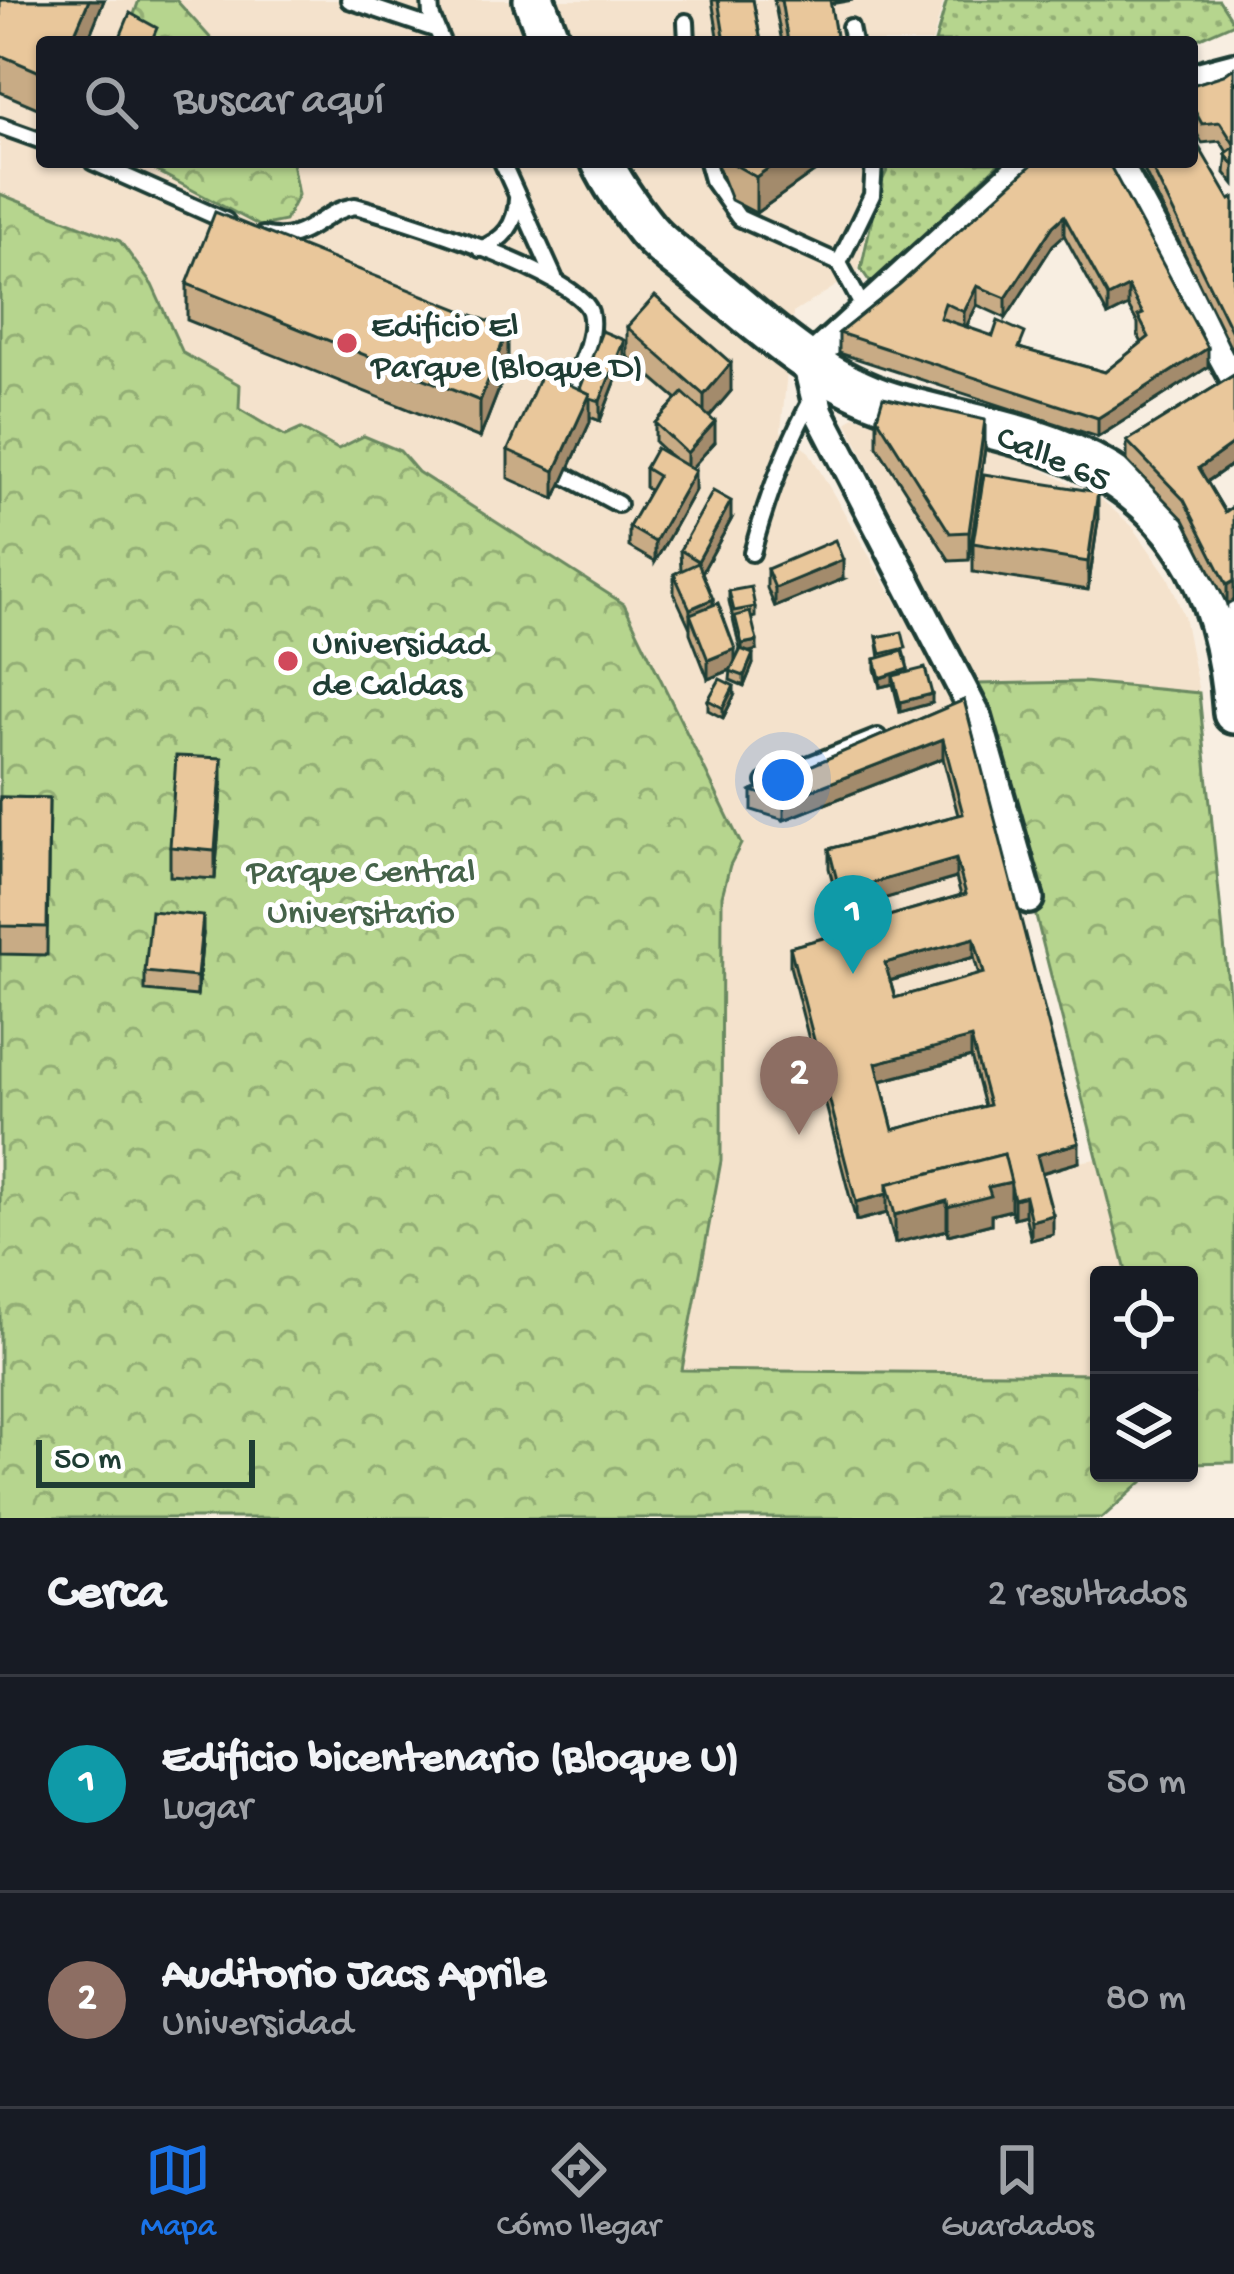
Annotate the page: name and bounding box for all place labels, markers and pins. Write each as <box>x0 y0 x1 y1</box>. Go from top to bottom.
place label: Edificio El Parque (Bloque D) <box>370 307 644 391</box>
marker: Edificio El Parque (Bloque D) <box>334 330 360 356</box>
place label: Universidad de Caldas <box>312 625 491 709</box>
marker: Universidad de Caldas <box>275 648 301 674</box>
pin: 1 <box>814 875 892 974</box>
pin: 2 <box>760 1036 838 1135</box>

